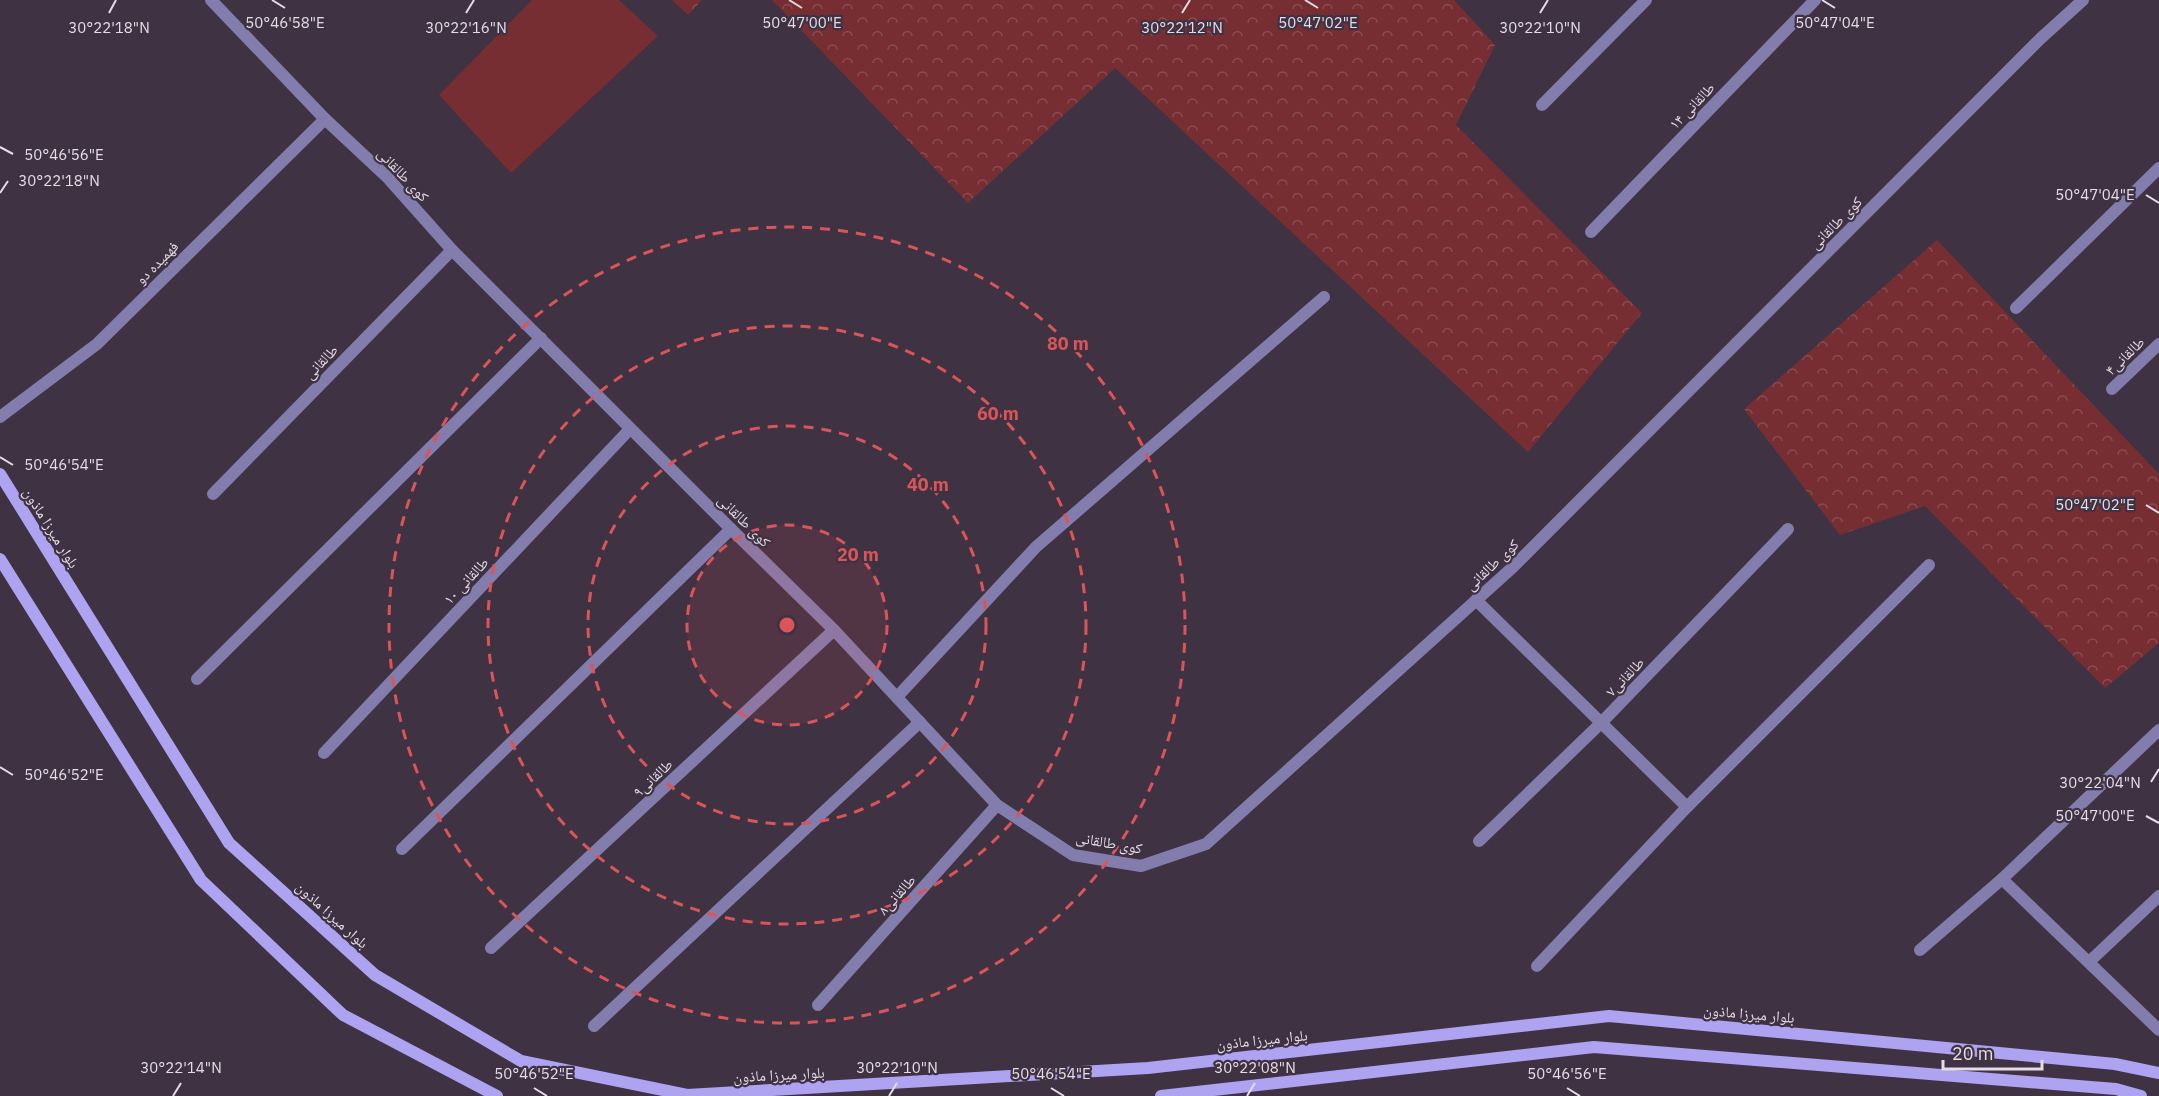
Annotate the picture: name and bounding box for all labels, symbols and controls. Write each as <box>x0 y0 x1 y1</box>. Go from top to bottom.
text: 50°46'58"E <box>245 13 325 32</box>
text: 50°47'00"E <box>762 13 842 32</box>
text: 50°47'02"E <box>1278 13 1358 32</box>
text: 50°47'04"E <box>1795 13 1875 32</box>
text: 30°22'18"N <box>68 18 150 37</box>
text: 30°22'16"N <box>425 18 507 37</box>
text: 30°22'12"N <box>1141 18 1223 37</box>
text: 30°22'10"N <box>1499 18 1581 37</box>
street label: طالقانی ۱۴ <box>1665 78 1719 134</box>
street label: کوی طالقانی <box>373 144 433 206</box>
text: 50°46'56"E <box>24 145 104 164</box>
text: 30°22'18"N <box>18 171 100 190</box>
text: 50°47'04"E <box>2055 185 2135 204</box>
street label: کوی طالقانی <box>1805 192 1867 254</box>
street label: فهمیده دو <box>131 237 182 288</box>
text: 80 m <box>1047 332 1089 355</box>
street label: طالقانی۴ <box>2101 332 2149 380</box>
street label: طالقانی <box>300 340 342 384</box>
text: 60 m <box>977 402 1019 425</box>
text: 50°46'54"E <box>24 455 104 474</box>
text: 40 m <box>907 473 949 496</box>
street label: بلوار میرزا ماذون <box>18 484 84 572</box>
street label: کوی طالقانی <box>713 490 775 552</box>
text: 50°47'02"E <box>2055 495 2135 514</box>
street label: کوی طالقانی <box>1461 535 1523 595</box>
text: 20 m <box>837 543 879 566</box>
street label: طالقانی ۱۰ <box>439 553 493 609</box>
centre of rings <box>777 615 797 635</box>
street label: طالقانی۷ <box>1601 653 1649 701</box>
street label: طالقانی۹ <box>629 754 677 802</box>
text: 50°46'52"E <box>24 765 104 784</box>
text: 30°22'04"N <box>2059 773 2141 792</box>
text: 50°47'00"E <box>2055 806 2135 825</box>
street label: کوی طالقانی <box>1074 827 1144 859</box>
street label: طالقانی۸ <box>874 871 920 919</box>
street label: بلوار میرزا ماذون <box>291 877 373 953</box>
street label: بلوار میرزا ماذون <box>1703 1000 1795 1028</box>
street label: بلوار میرزا ماذون <box>1215 1025 1309 1055</box>
scale bar <box>1943 1033 2042 1071</box>
text: 20 m <box>1952 1042 1994 1065</box>
text: 30°22'14"N <box>140 1058 222 1077</box>
text: 30°22'10"N <box>856 1058 938 1077</box>
text: 30°22'08"N <box>1214 1058 1296 1077</box>
street label: بلوار میرزا ماذون <box>733 1063 825 1087</box>
text: 50°46'52"E <box>494 1064 574 1083</box>
text: 50°46'54"E <box>1011 1064 1091 1083</box>
text: 50°46'56"E <box>1527 1064 1607 1083</box>

